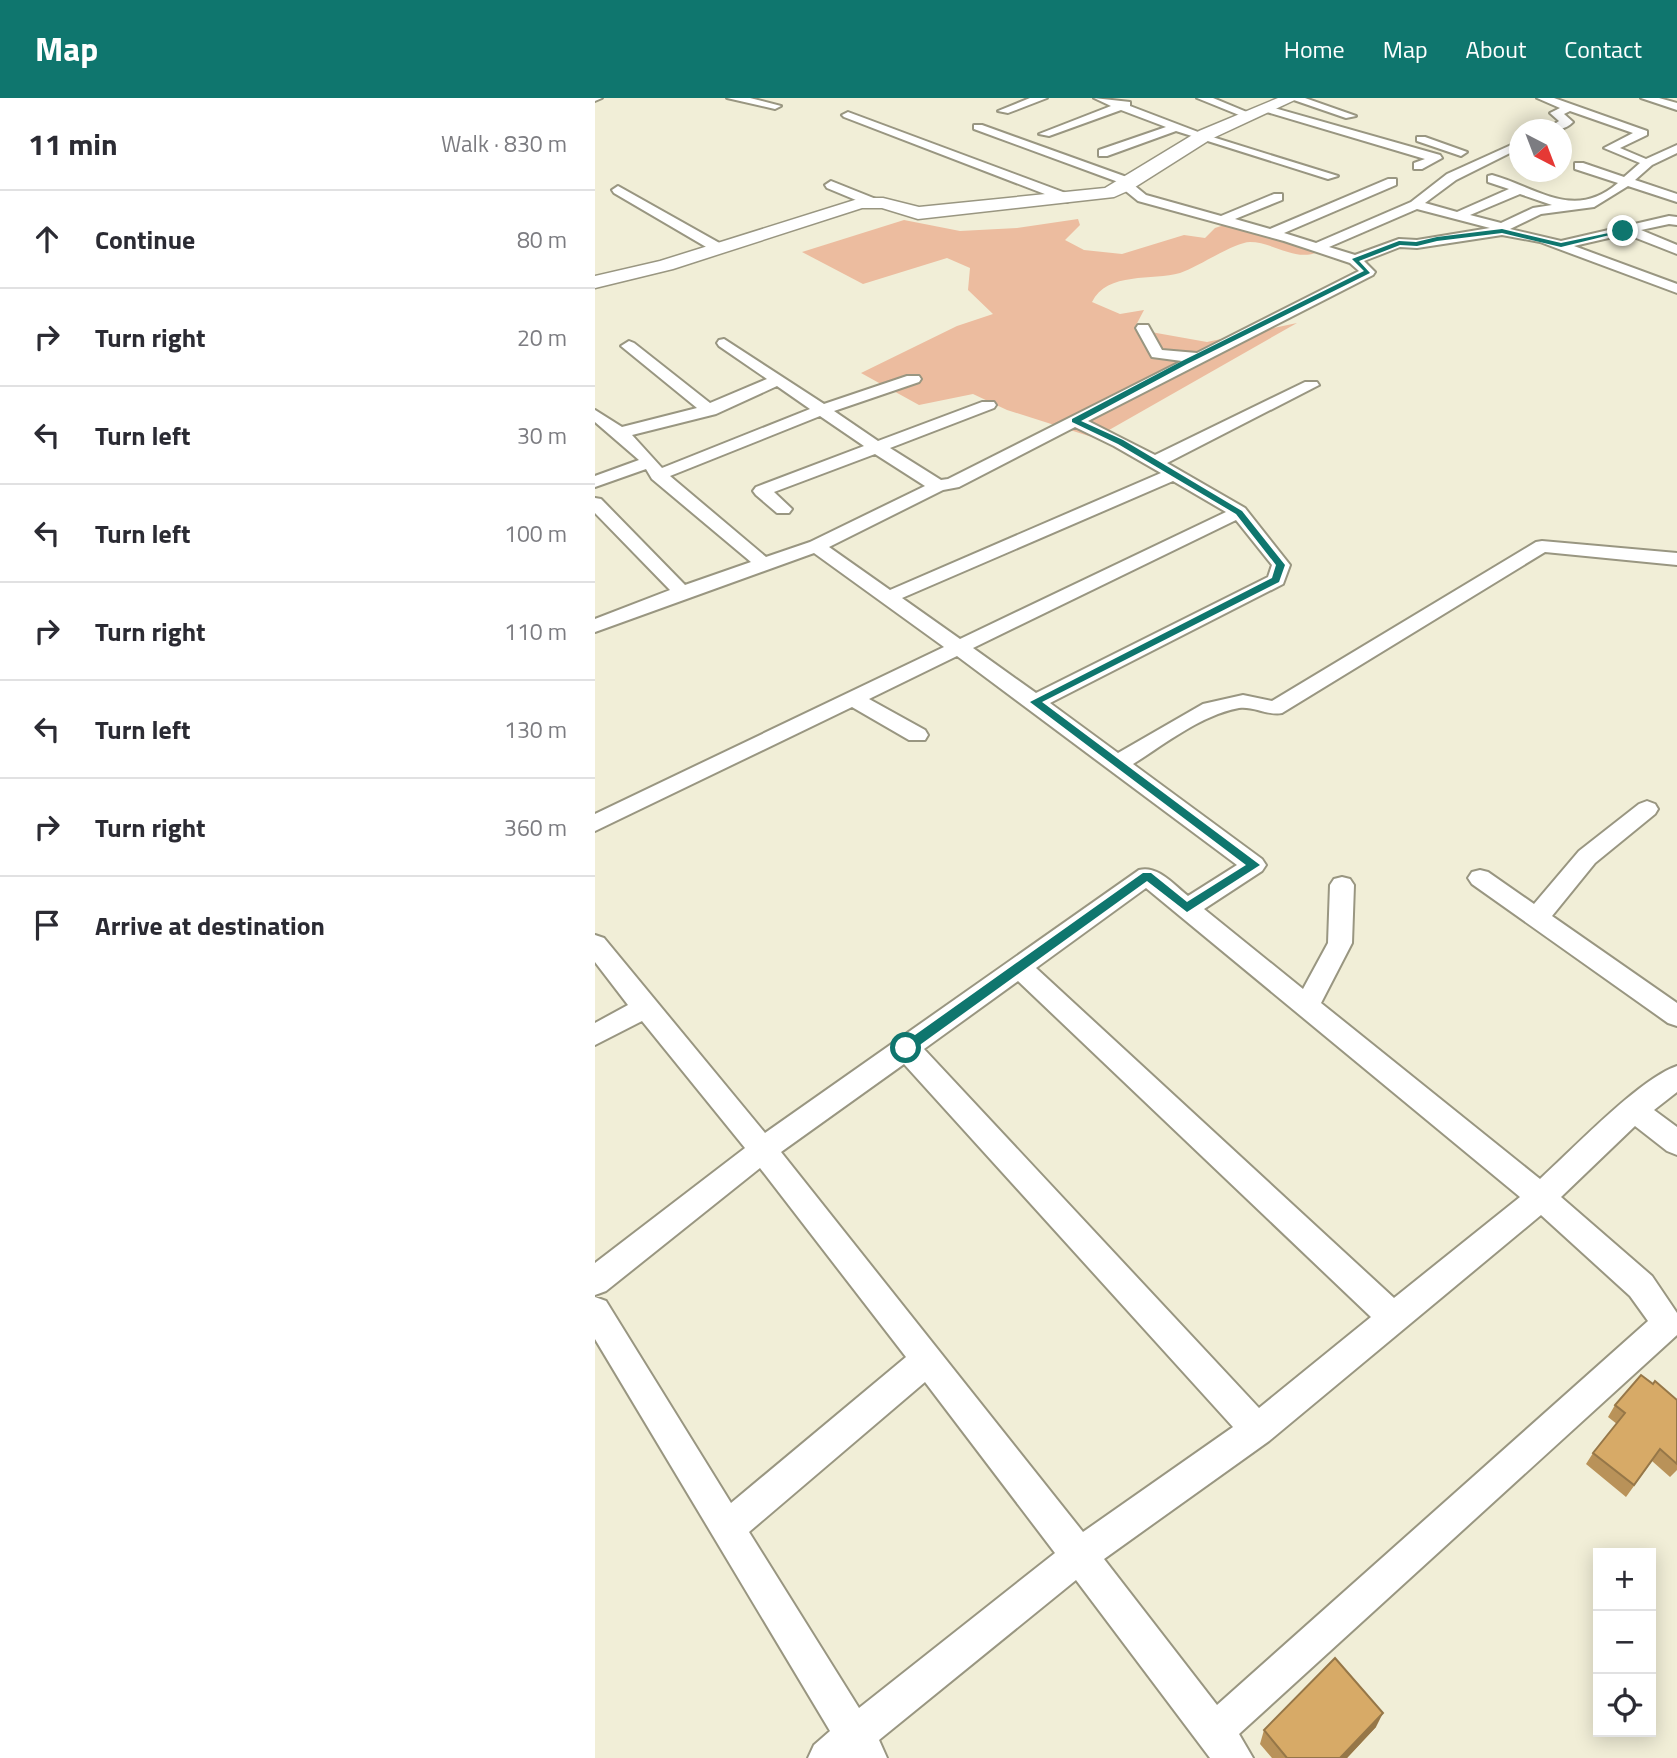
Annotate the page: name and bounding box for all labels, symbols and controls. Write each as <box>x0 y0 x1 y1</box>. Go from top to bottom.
text: Map <box>35 24 98 74</box>
text: Home <box>1284 31 1345 67</box>
text: Map <box>1383 31 1428 67</box>
text: About <box>1466 31 1526 67</box>
text: Contact <box>1564 31 1642 67</box>
north arrow <box>1509 119 1572 182</box>
text: 11 min <box>28 121 118 167</box>
text: Walk · 830 m <box>441 126 567 161</box>
route end <box>1607 215 1638 246</box>
icon: ahead <box>28 220 66 258</box>
text: Continue <box>95 220 195 259</box>
text: 80 m <box>517 222 567 257</box>
icon: right <box>28 318 66 356</box>
text: Turn right <box>95 318 206 357</box>
text: 20 m <box>517 320 567 355</box>
icon: left <box>28 416 66 454</box>
text: Turn left <box>95 416 190 455</box>
text: 30 m <box>517 418 567 453</box>
icon: left <box>28 514 66 552</box>
text: Turn left <box>95 514 190 553</box>
text: 100 m <box>504 516 567 551</box>
icon: right <box>28 612 66 650</box>
text: Turn right <box>95 612 206 651</box>
text: 110 m <box>504 614 567 649</box>
icon: left <box>28 710 66 748</box>
text: Turn left <box>95 710 190 749</box>
text: 130 m <box>504 712 567 747</box>
icon: right <box>28 808 66 846</box>
text: Turn right <box>95 808 206 847</box>
text: 360 m <box>504 810 567 845</box>
icon: arrive <box>28 906 66 944</box>
text: Arrive at destination <box>95 906 325 945</box>
route start <box>890 1032 921 1063</box>
map controls <box>1593 1548 1656 1737</box>
button: + <box>1593 1548 1656 1611</box>
button: − <box>1593 1611 1656 1674</box>
button: locate <box>1593 1674 1656 1737</box>

